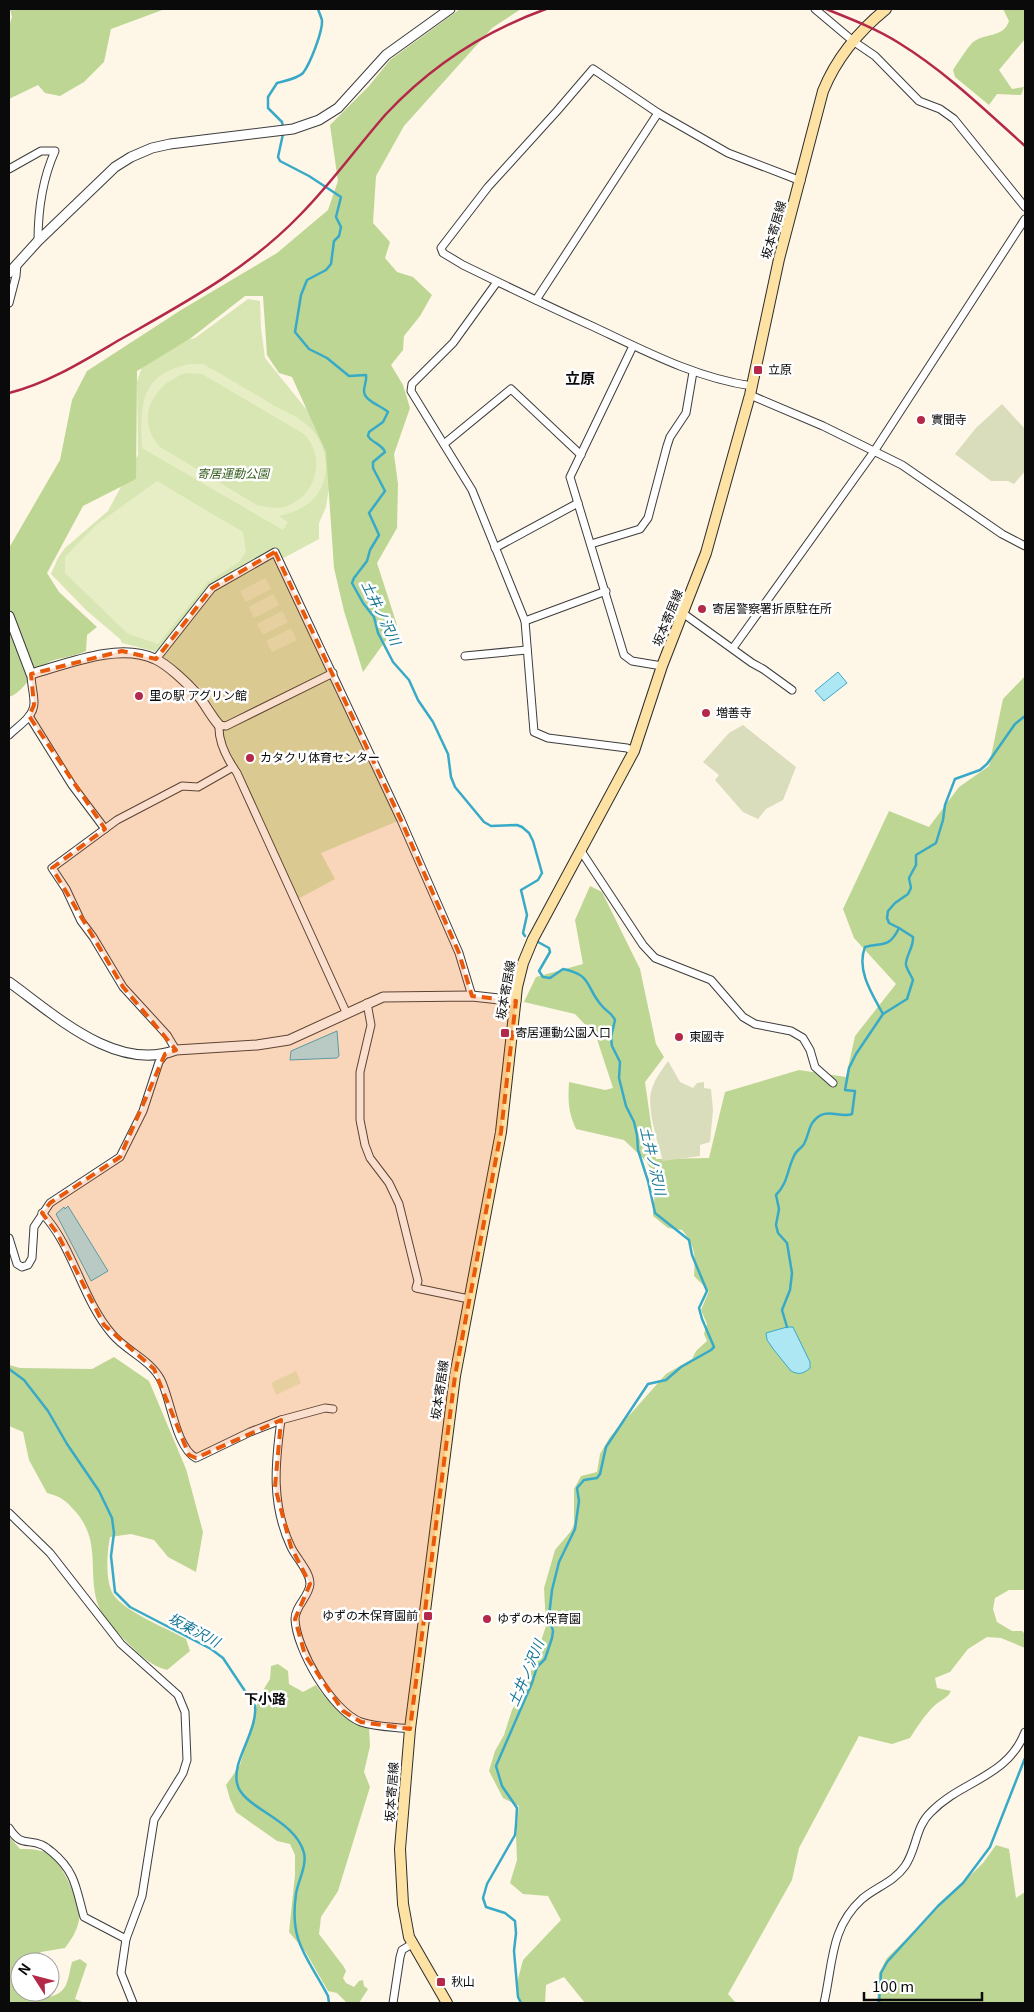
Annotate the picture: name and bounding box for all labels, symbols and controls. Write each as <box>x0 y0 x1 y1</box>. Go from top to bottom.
street label: 坂本寄居線 <box>756 198 789 261</box>
place label: 立原 <box>768 360 792 377</box>
marker: 立原 <box>752 364 764 376</box>
district label: 立原 <box>565 367 595 388</box>
place label: 實聞寺 <box>931 410 967 427</box>
marker: 實聞寺 <box>915 414 927 426</box>
park label: 寄居運動公園 <box>197 464 271 481</box>
water label: 土井ノ沢川 <box>358 577 407 650</box>
street label: 坂本寄居線 <box>647 586 686 648</box>
place label: 寄居警察署折原駐在所 <box>712 599 832 616</box>
marker: 寄居警察署折原駐在所 <box>696 603 708 615</box>
place label: 里の駅 アグリン館 <box>149 686 247 703</box>
marker: 里の駅 アグリン館 <box>133 690 145 702</box>
place label: 増善寺 <box>716 703 752 720</box>
marker: 増善寺 <box>700 707 712 719</box>
place label: カタクリ体育センター <box>260 748 380 765</box>
marker: カタクリ体育センター <box>244 752 256 764</box>
street label: 坂本寄居線 <box>491 959 518 1021</box>
place label: 寄居運動公園入口 <box>515 1023 611 1040</box>
marker: 寄居運動公園入口 <box>499 1027 511 1039</box>
place label: 東國寺 <box>689 1027 725 1044</box>
marker: 東國寺 <box>673 1031 685 1043</box>
water label: 土井ノ沢川 <box>636 1124 672 1199</box>
street label: 坂本寄居線 <box>426 1359 451 1421</box>
place label: ゆずの木保育園前 <box>322 1606 418 1623</box>
water label: 坂東沢川 <box>165 1607 226 1652</box>
place label: ゆずの木保育園 <box>497 1609 581 1626</box>
marker: ゆずの木保育園前 <box>422 1610 434 1622</box>
marker: ゆずの木保育園 <box>481 1613 493 1625</box>
water label: 土井ノ沢川 <box>502 1635 549 1709</box>
district label: 下小路 <box>244 1688 286 1708</box>
street label: 坂本寄居線 <box>380 1761 401 1822</box>
north arrow <box>10 1952 60 2002</box>
text: N <box>12 1959 35 1979</box>
scale bar <box>864 1970 982 2002</box>
place label: 秋山 <box>451 1972 475 1989</box>
text: 100 m <box>872 1975 914 1996</box>
marker: 秋山 <box>435 1976 447 1988</box>

